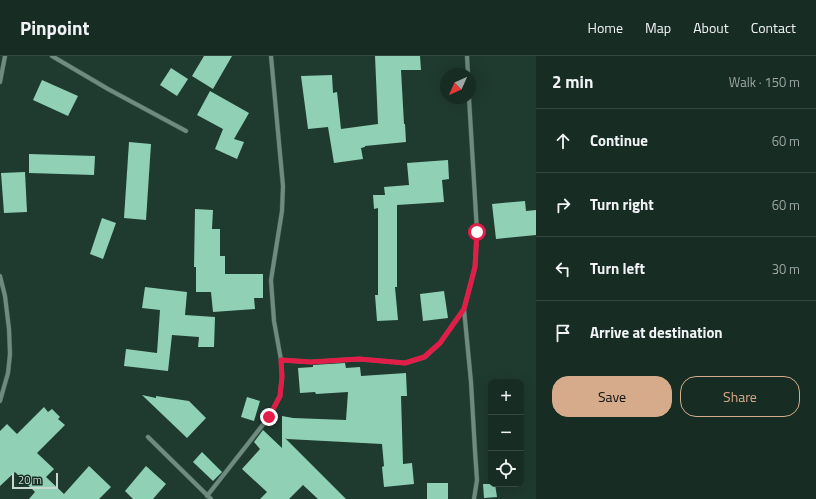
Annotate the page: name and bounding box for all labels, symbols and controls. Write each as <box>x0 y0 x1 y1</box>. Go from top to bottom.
text: Pinpoint <box>20 13 89 42</box>
text: Home <box>588 17 623 38</box>
text: Map <box>645 17 671 38</box>
text: About <box>693 17 729 38</box>
text: Contact <box>751 17 796 38</box>
north arrow <box>440 68 476 104</box>
text: 2 min <box>552 69 593 95</box>
text: Walk · 150 m <box>729 72 800 92</box>
text: Continue <box>590 129 648 152</box>
icon: ahead <box>552 130 574 152</box>
text: 60 m <box>772 131 800 151</box>
text: Turn right <box>590 193 654 216</box>
icon: right <box>552 194 574 216</box>
text: 60 m <box>772 195 800 215</box>
route start <box>468 223 486 241</box>
text: Turn left <box>590 257 645 280</box>
icon: left <box>552 258 574 280</box>
text: 30 m <box>772 259 800 279</box>
text: Arrive at destination <box>590 321 723 344</box>
icon: arrive <box>552 322 574 344</box>
button: Save <box>552 376 672 417</box>
button: Share <box>680 376 800 417</box>
map controls <box>488 379 524 487</box>
button: + <box>488 379 524 415</box>
route end <box>260 408 278 426</box>
button: − <box>488 415 524 451</box>
button: locate <box>488 451 524 487</box>
scale bar <box>12 471 58 490</box>
text: 20 m <box>18 472 42 488</box>

